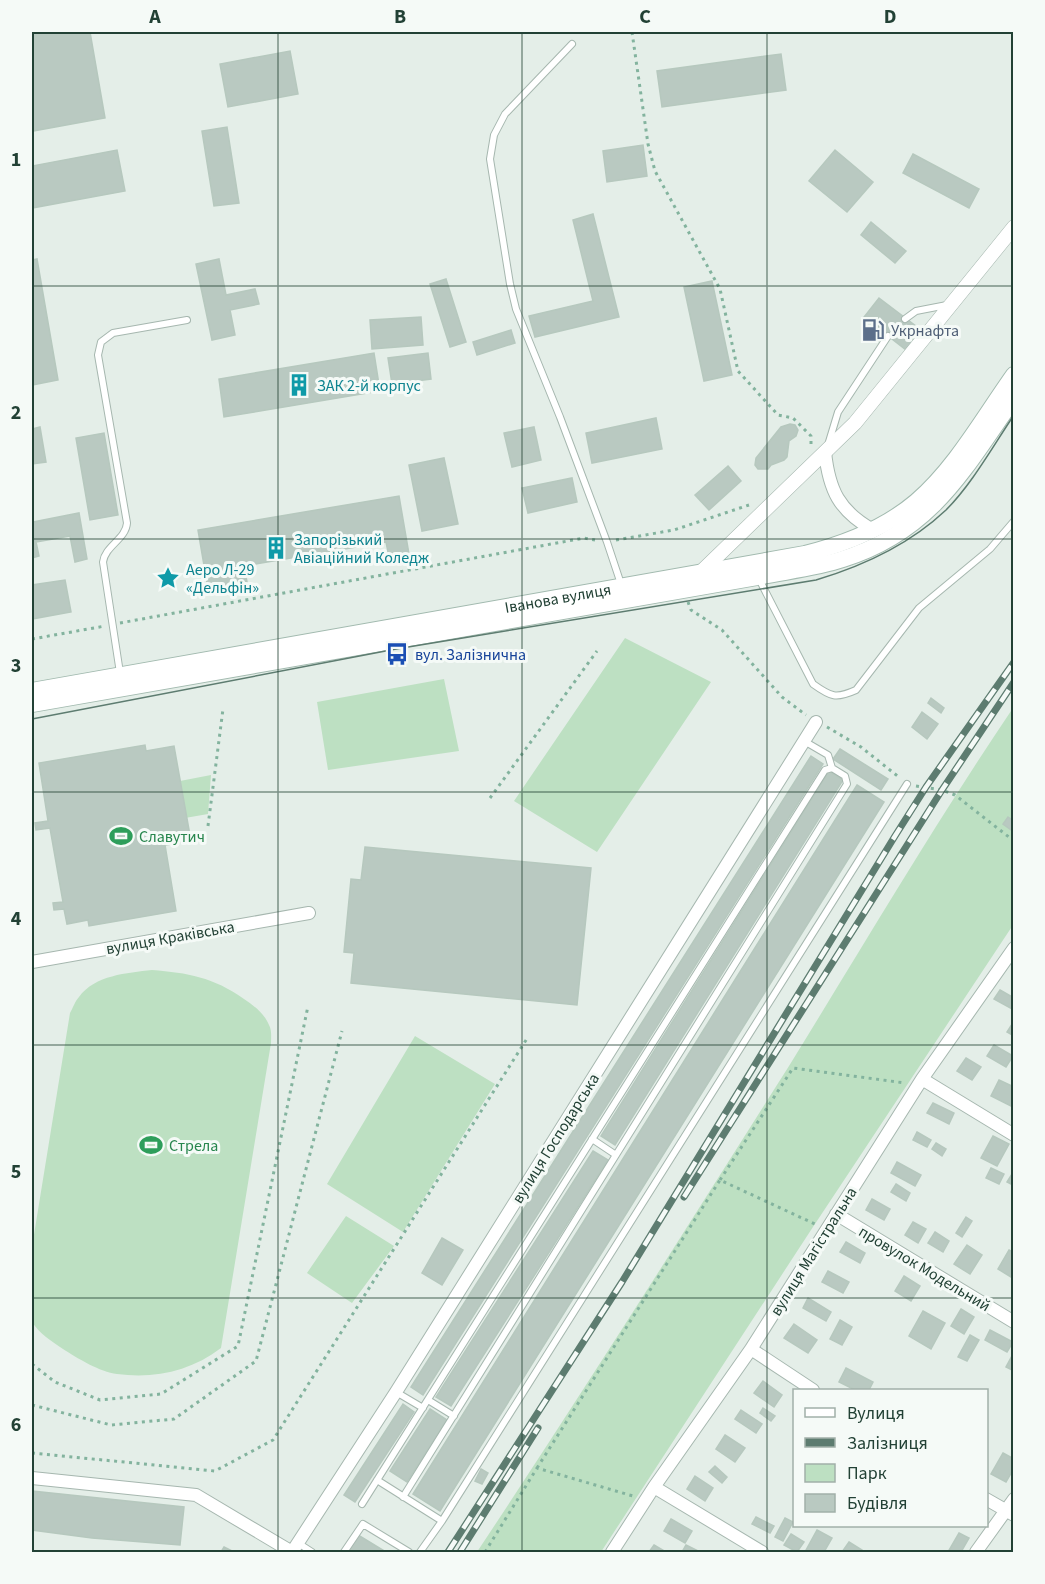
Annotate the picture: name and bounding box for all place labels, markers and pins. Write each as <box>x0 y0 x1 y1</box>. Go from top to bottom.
fuel station icon: Укрнафта <box>860 317 886 343</box>
place label: Укрнафта <box>891 320 959 342</box>
building icon: ЗАК 2-й корпус <box>286 372 312 398</box>
place label: ЗАК 2-й корпус <box>317 375 421 397</box>
place label: Запорізький Авіаційний Коледж <box>294 529 429 569</box>
building icon: Запорізький Авіаційний Коледж <box>263 535 289 561</box>
place label: Аеро Л-29 «Дельфін» <box>186 559 259 599</box>
place icon: Аеро Л-29 «Дельфін» <box>155 565 181 591</box>
bus stop icon: вул. Залізнична <box>384 641 410 667</box>
place label: вул. Залізнична <box>415 644 526 666</box>
sports icon: Славутич <box>108 823 134 849</box>
place label: Славутич <box>139 826 205 848</box>
sports icon: Стрела <box>138 1132 164 1158</box>
place label: Стрела <box>169 1135 218 1157</box>

